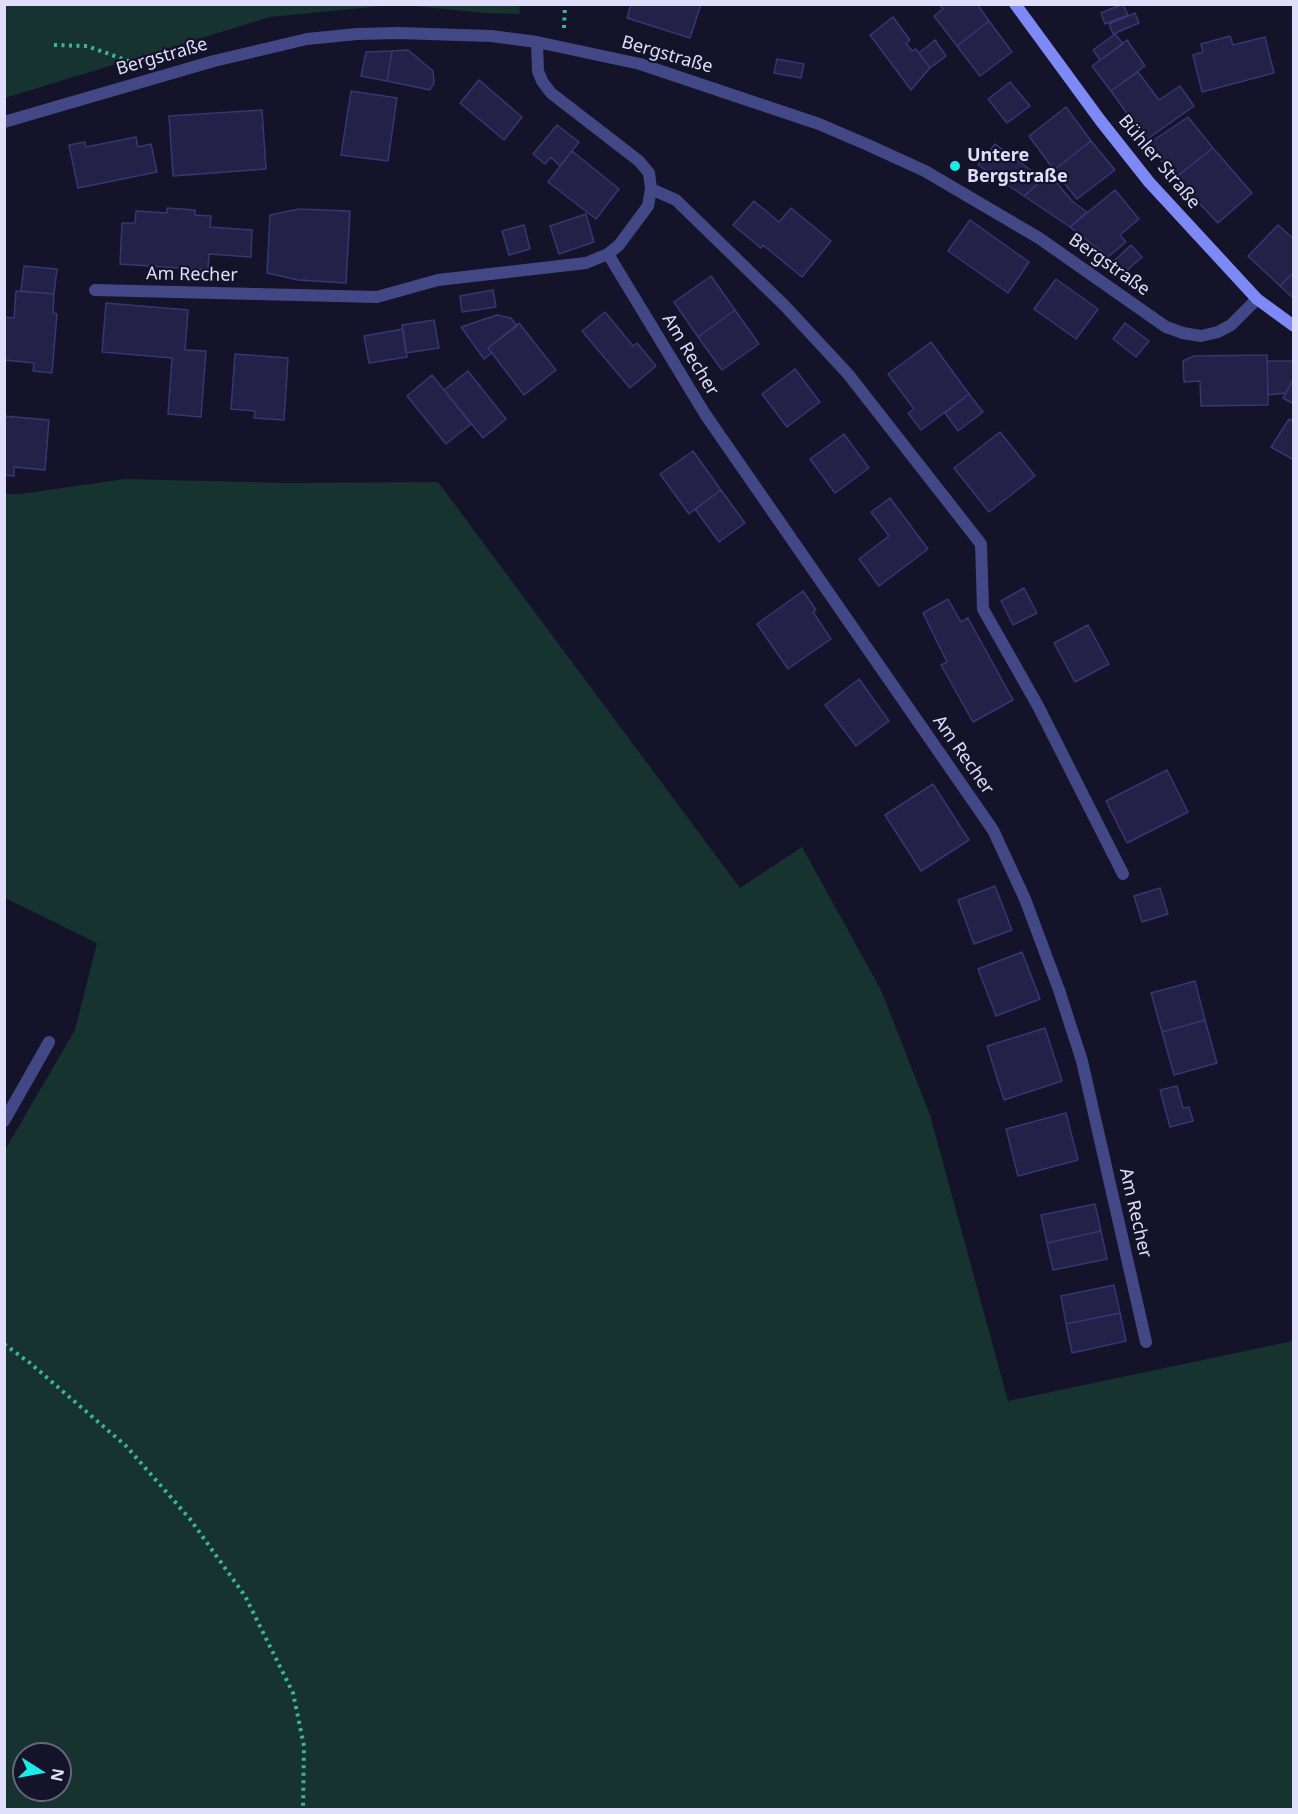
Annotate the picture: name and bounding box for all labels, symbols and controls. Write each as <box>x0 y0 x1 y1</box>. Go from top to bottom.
street label: Bergstraße <box>619 32 715 78</box>
street label: Bergstraße <box>114 34 210 80</box>
street label: Bühler Straße <box>1113 111 1205 213</box>
place label: Untere Bergstraße <box>967 145 1068 188</box>
marker: Untere Bergstraße <box>948 159 962 173</box>
street label: Bergstraße <box>1064 229 1154 301</box>
street label: Am Recher <box>146 263 238 287</box>
street label: Am Recher <box>657 310 723 400</box>
street label: Am Recher <box>928 711 998 799</box>
street label: Am Recher <box>1114 1166 1156 1260</box>
north arrow <box>12 1742 72 1802</box>
text: N <box>46 1767 70 1784</box>

